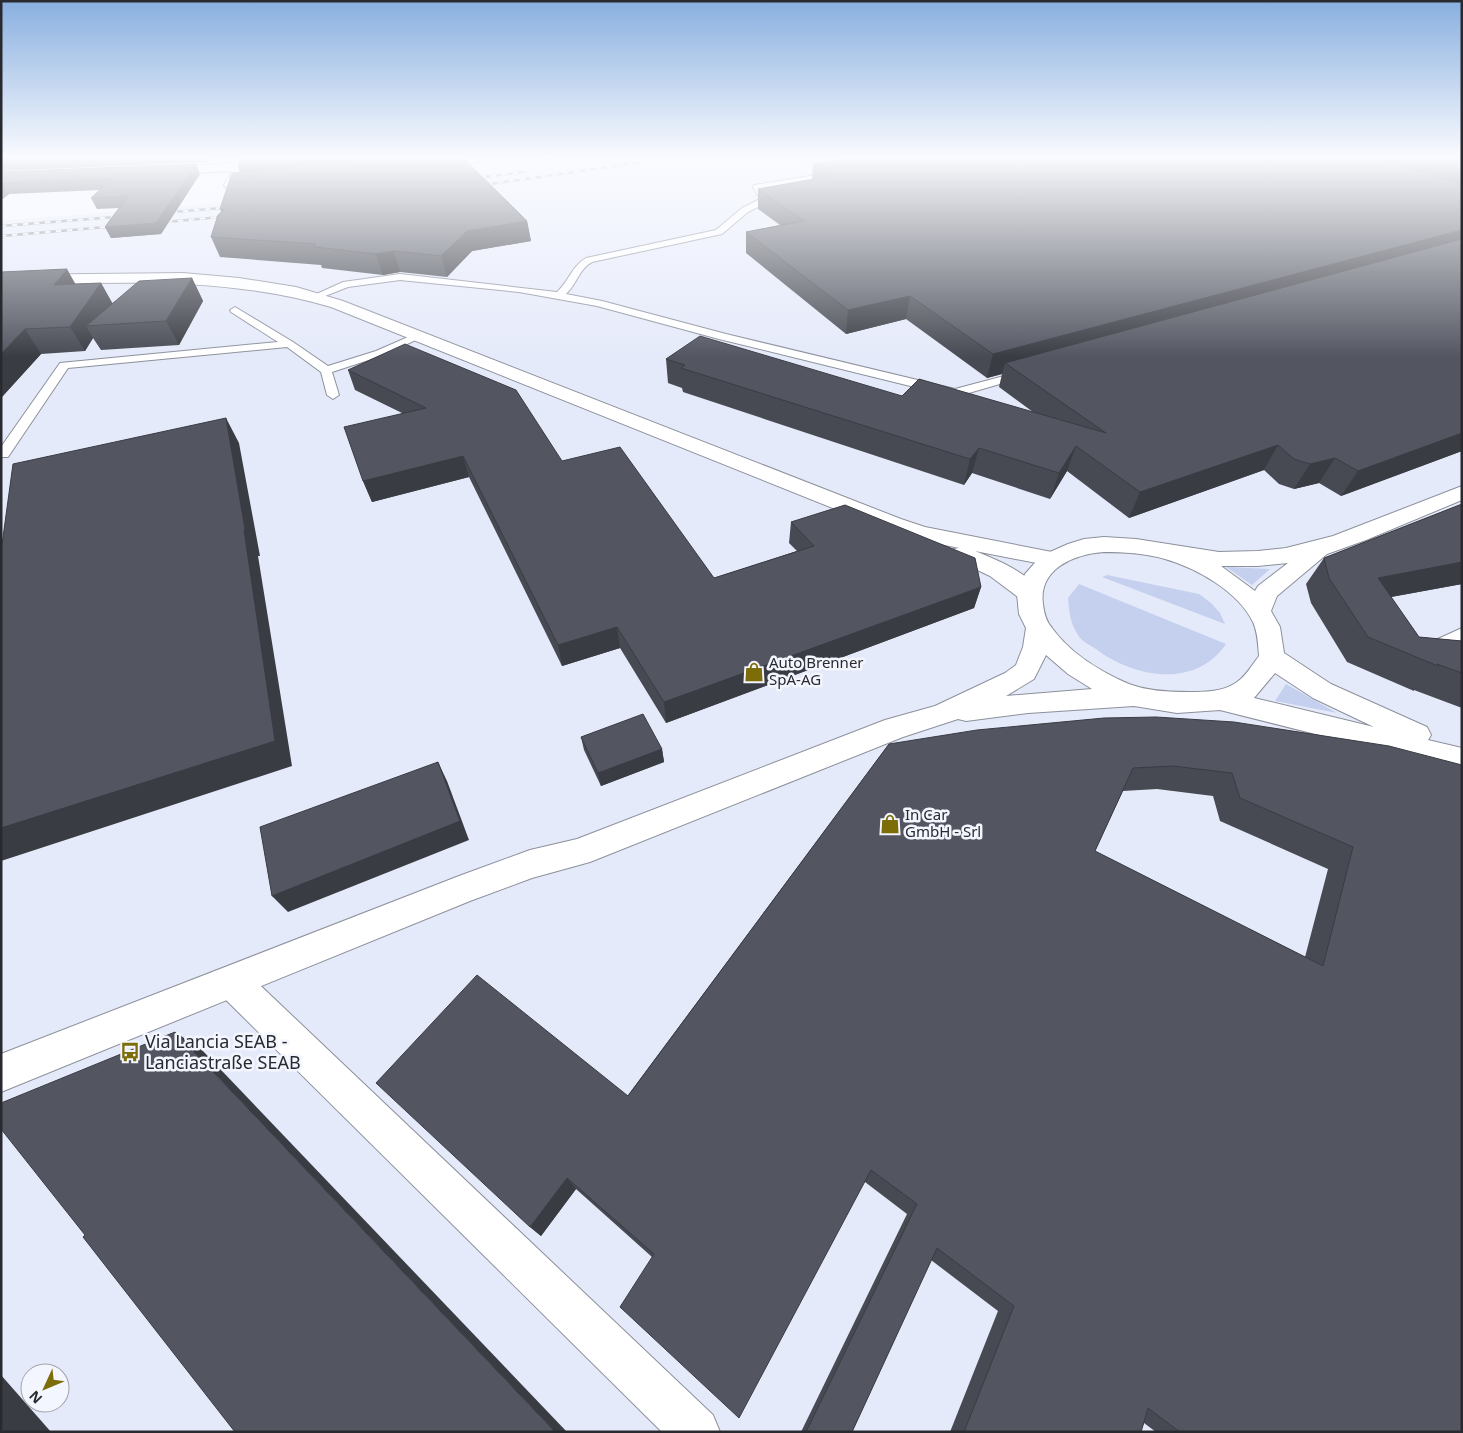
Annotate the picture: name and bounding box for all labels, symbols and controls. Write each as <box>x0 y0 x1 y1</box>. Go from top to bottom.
place label: Auto Brenner SpA-AG <box>769 652 864 689</box>
shop icon: Auto Brenner SpA-AG <box>743 661 765 683</box>
place label: In Car GmbH - Srl <box>905 804 981 841</box>
shop icon: In Car GmbH - Srl <box>879 813 901 835</box>
place label: Via Lancia SEAB - Lanciastraße SEAB <box>145 1029 301 1074</box>
bus stop icon: Via Lancia SEAB - Lanciastraße SEAB <box>119 1041 141 1063</box>
north arrow <box>20 1363 70 1413</box>
text: N <box>24 1387 46 1408</box>

